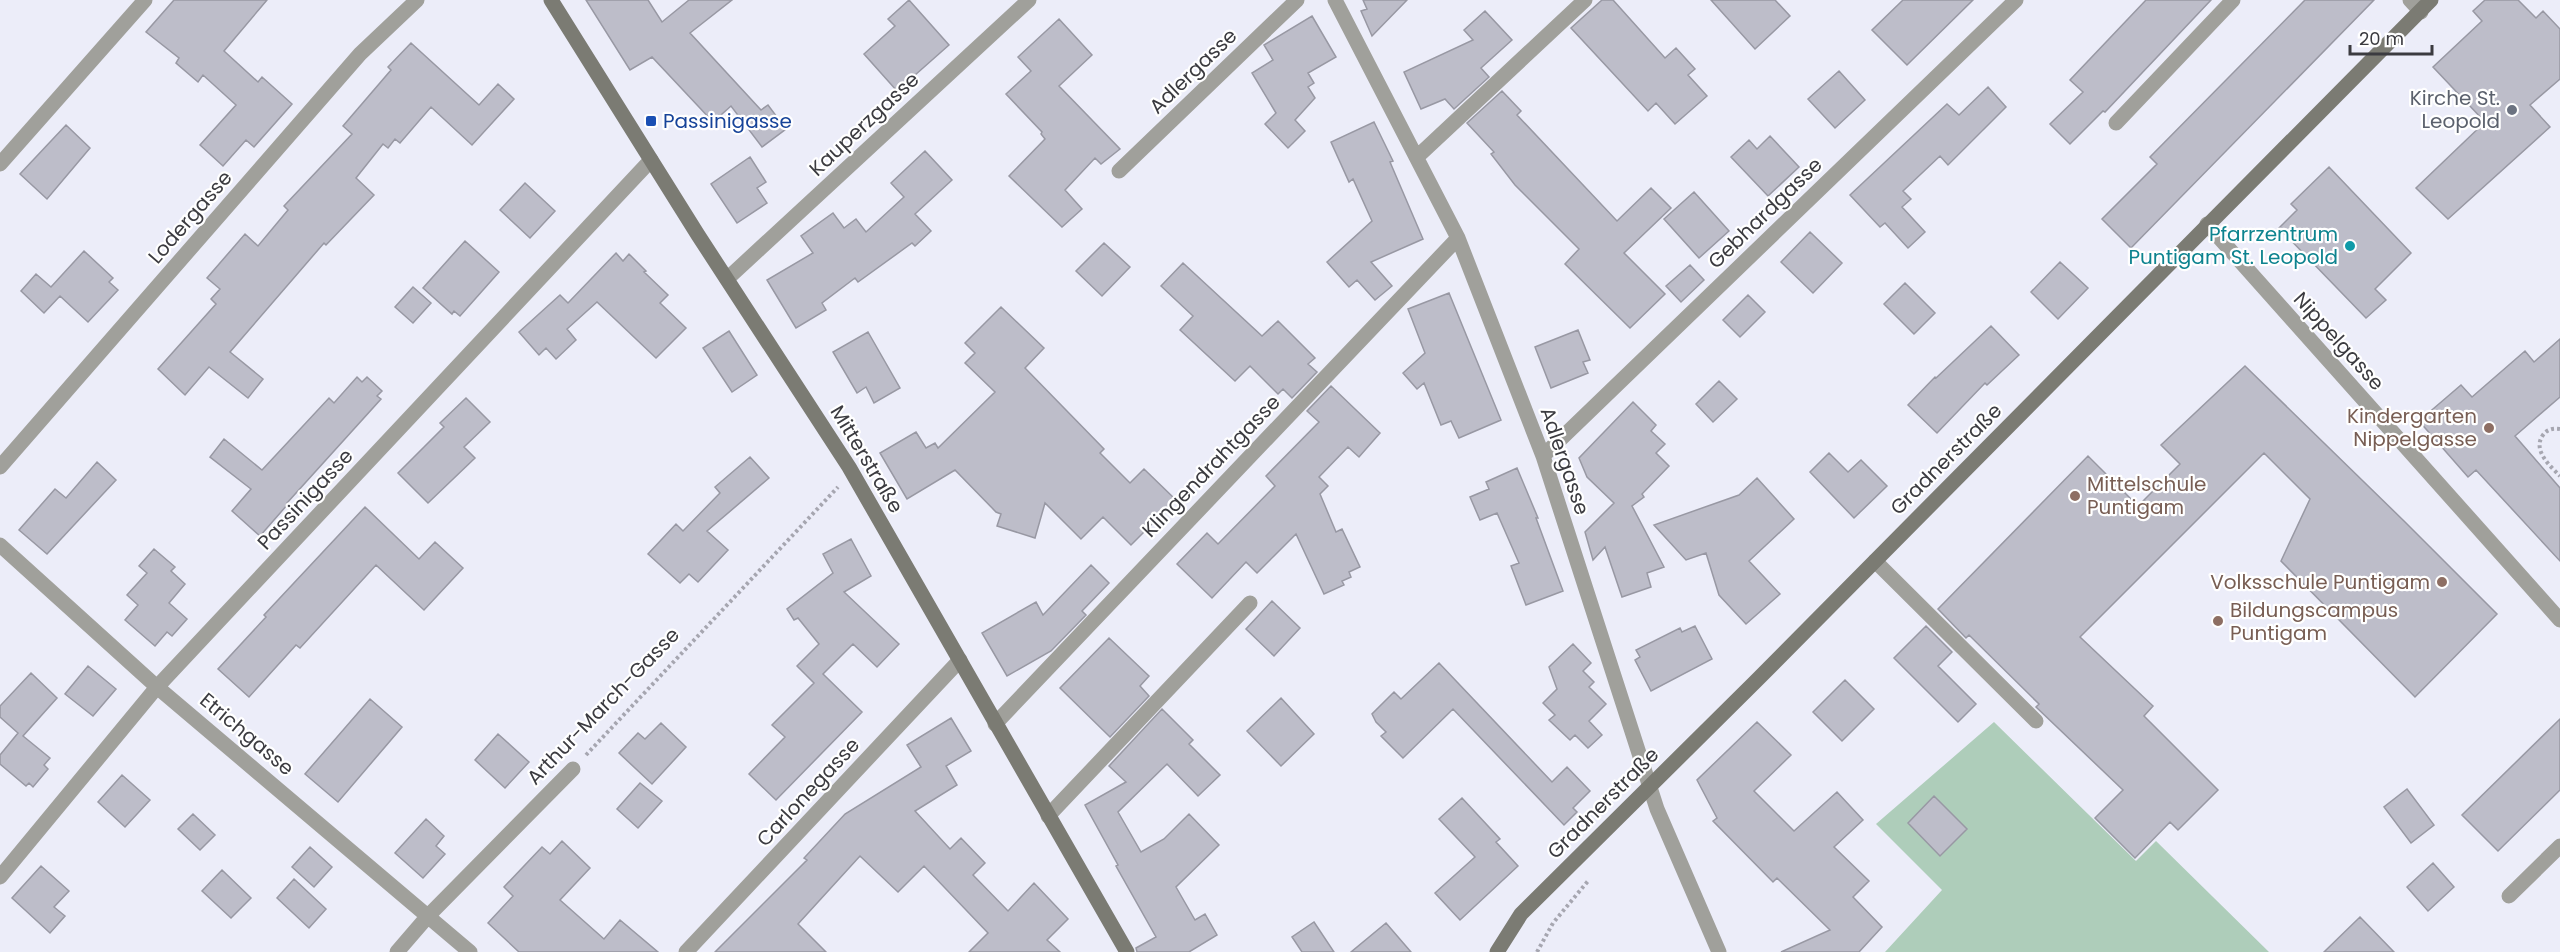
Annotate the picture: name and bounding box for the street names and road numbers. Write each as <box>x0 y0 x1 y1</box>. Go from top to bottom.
street label: Adlergasse <box>1143 22 1243 120</box>
street label: Kauperzgasse <box>803 66 925 182</box>
street label: Gebhardgasse <box>1702 151 1828 275</box>
street label: Lodergasse <box>142 164 238 270</box>
street label: Nippelgasse <box>2287 286 2391 396</box>
street label: Klingendrahtgasse <box>1136 389 1286 543</box>
street label: Gradnerstraße <box>1884 397 2008 521</box>
street label: Mitterstraße <box>824 400 910 518</box>
street label: Adlergasse <box>1534 403 1596 519</box>
street label: Passinigasse <box>251 442 359 556</box>
street label: Arthur-March-Gasse <box>520 621 686 791</box>
street label: Etrichgasse <box>194 686 300 782</box>
street label: Carlonegasse <box>750 731 866 853</box>
street label: Gradnerstraße <box>1541 741 1665 865</box>

